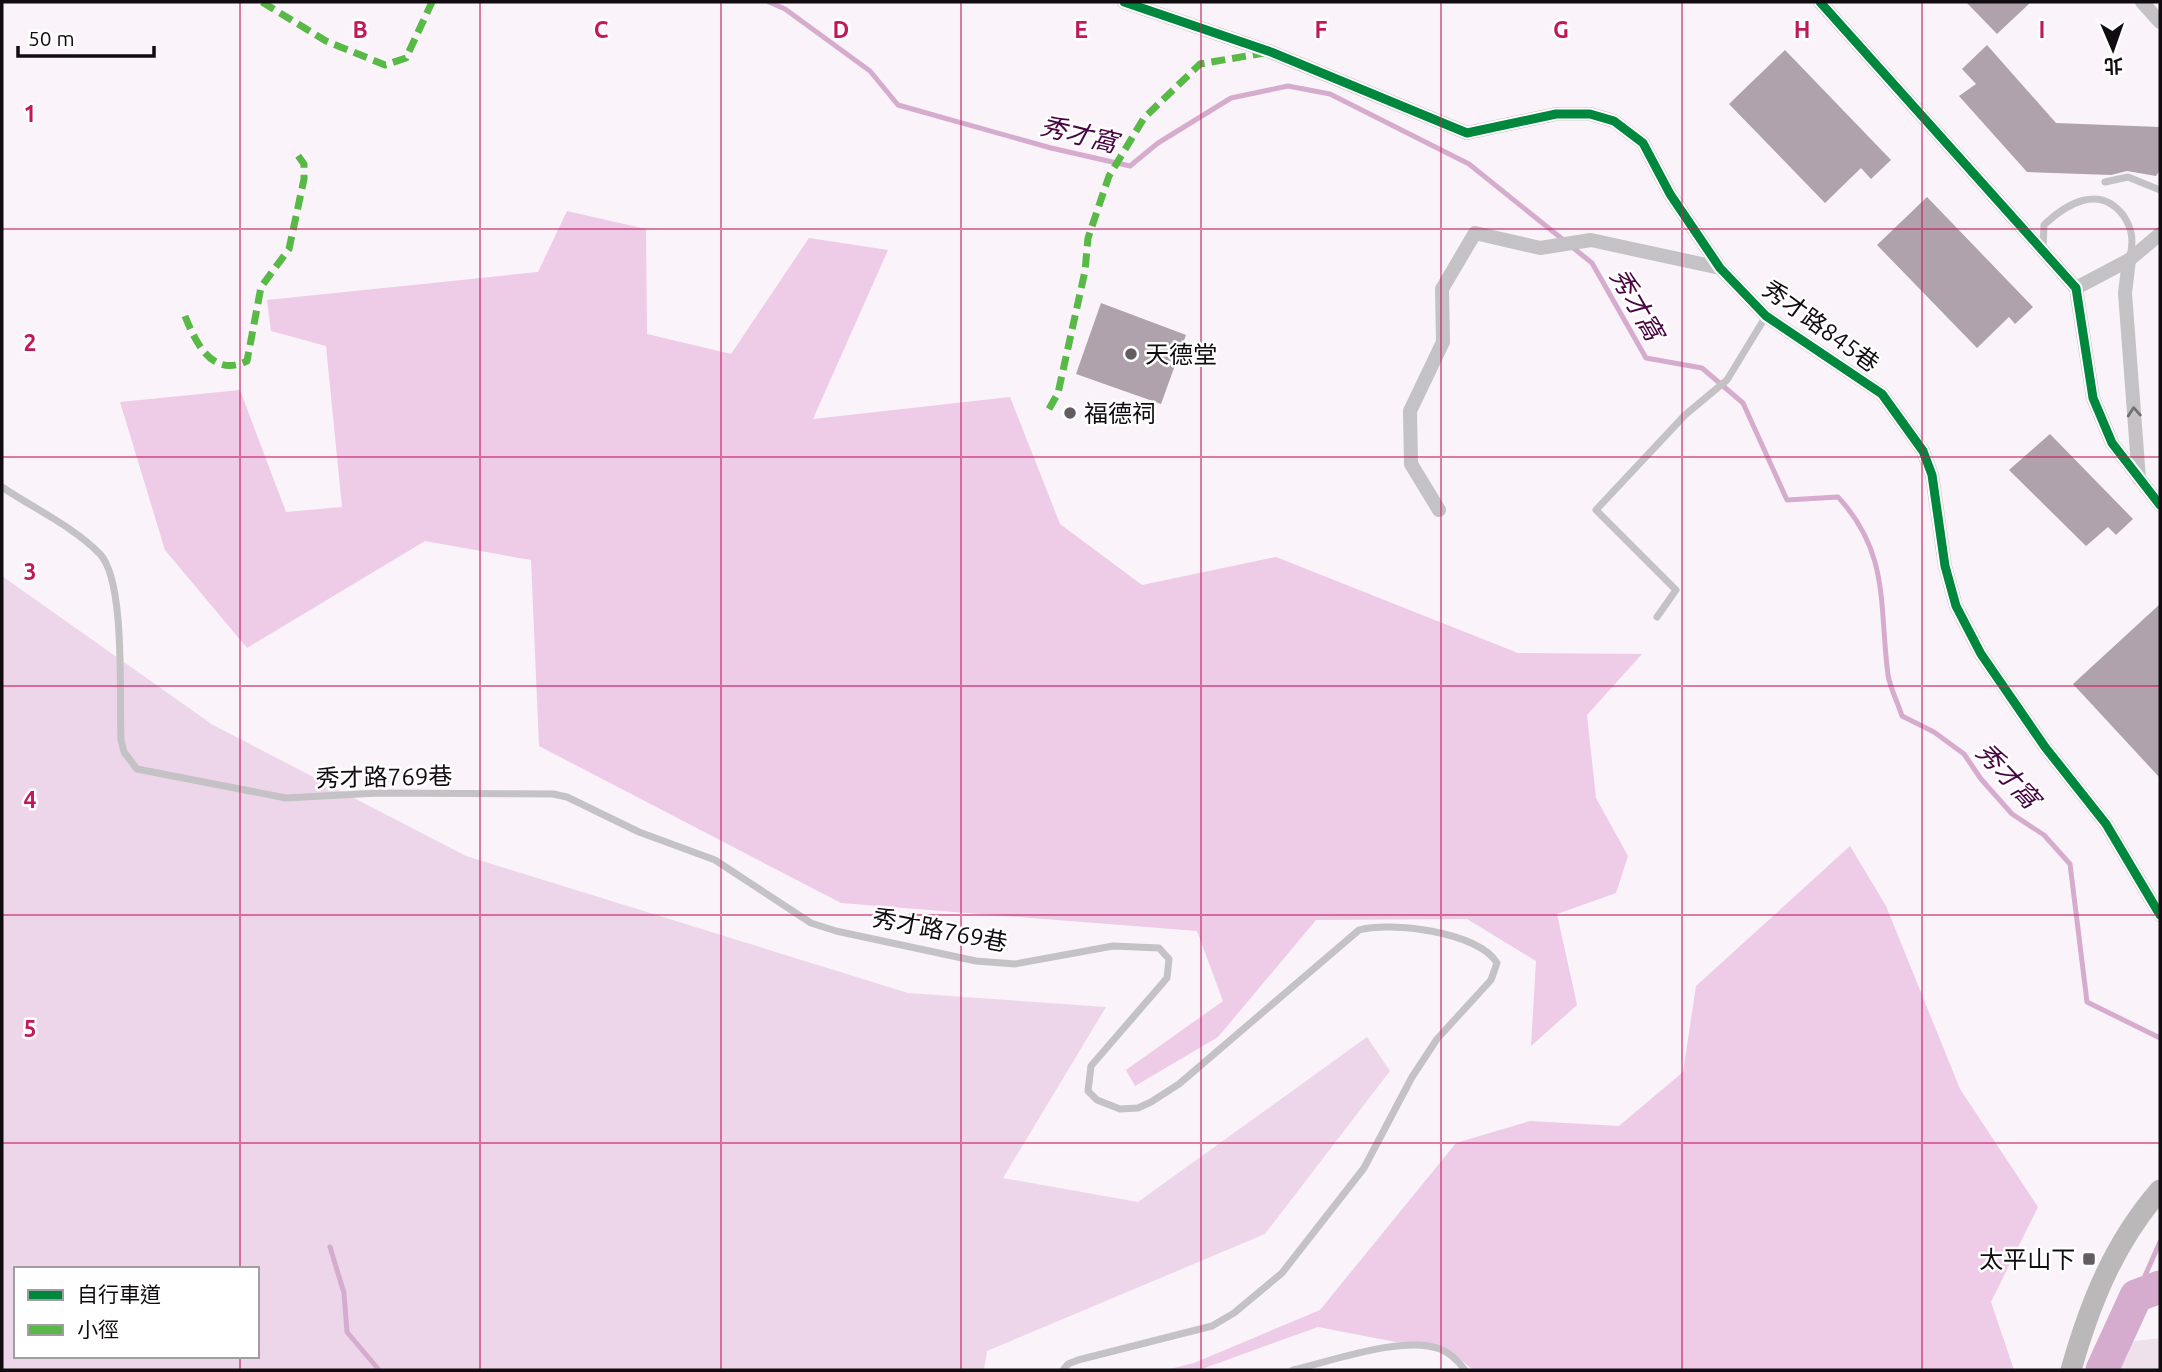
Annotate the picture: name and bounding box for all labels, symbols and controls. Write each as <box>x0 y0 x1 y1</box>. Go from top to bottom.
scale bar <box>18 14 154 58</box>
north arrow <box>2078 14 2148 84</box>
text: B <box>352 17 368 42</box>
text: C <box>594 17 609 42</box>
text: D <box>833 17 849 42</box>
text: E <box>1074 17 1088 42</box>
text: F <box>1315 17 1328 42</box>
text: G <box>1553 17 1569 42</box>
text: H <box>1794 17 1810 42</box>
text: I <box>2039 17 2045 42</box>
text: 50 m <box>28 26 75 50</box>
text: 北 <box>2104 55 2123 77</box>
text: 1 <box>24 101 36 126</box>
water label: 秀才窩 <box>1038 110 1124 158</box>
water label: 秀才窩 <box>1605 263 1671 348</box>
street label: 秀才路845巷 <box>1758 275 1884 377</box>
text: 2 <box>24 330 36 355</box>
place label: 天德堂 <box>1145 341 1217 368</box>
marker: 天德堂 <box>1123 346 1139 362</box>
place label: 福德祠 <box>1084 400 1156 427</box>
marker: 福德祠 <box>1062 405 1078 421</box>
one-way arrow <box>2127 406 2142 417</box>
text: 3 <box>24 559 36 584</box>
water label: 秀才窩 <box>1971 737 2048 816</box>
street label: 秀才路769巷 <box>315 762 453 792</box>
text: 4 <box>24 787 37 812</box>
street label: 秀才路769巷 <box>870 904 1010 956</box>
text: 5 <box>24 1016 36 1041</box>
place label: 太平山下 <box>1979 1246 2075 1273</box>
marker: 太平山下 <box>2081 1251 2097 1267</box>
legend <box>14 1267 259 1358</box>
text: 自行車道 <box>77 1282 161 1306</box>
text: 小徑 <box>77 1317 119 1341</box>

